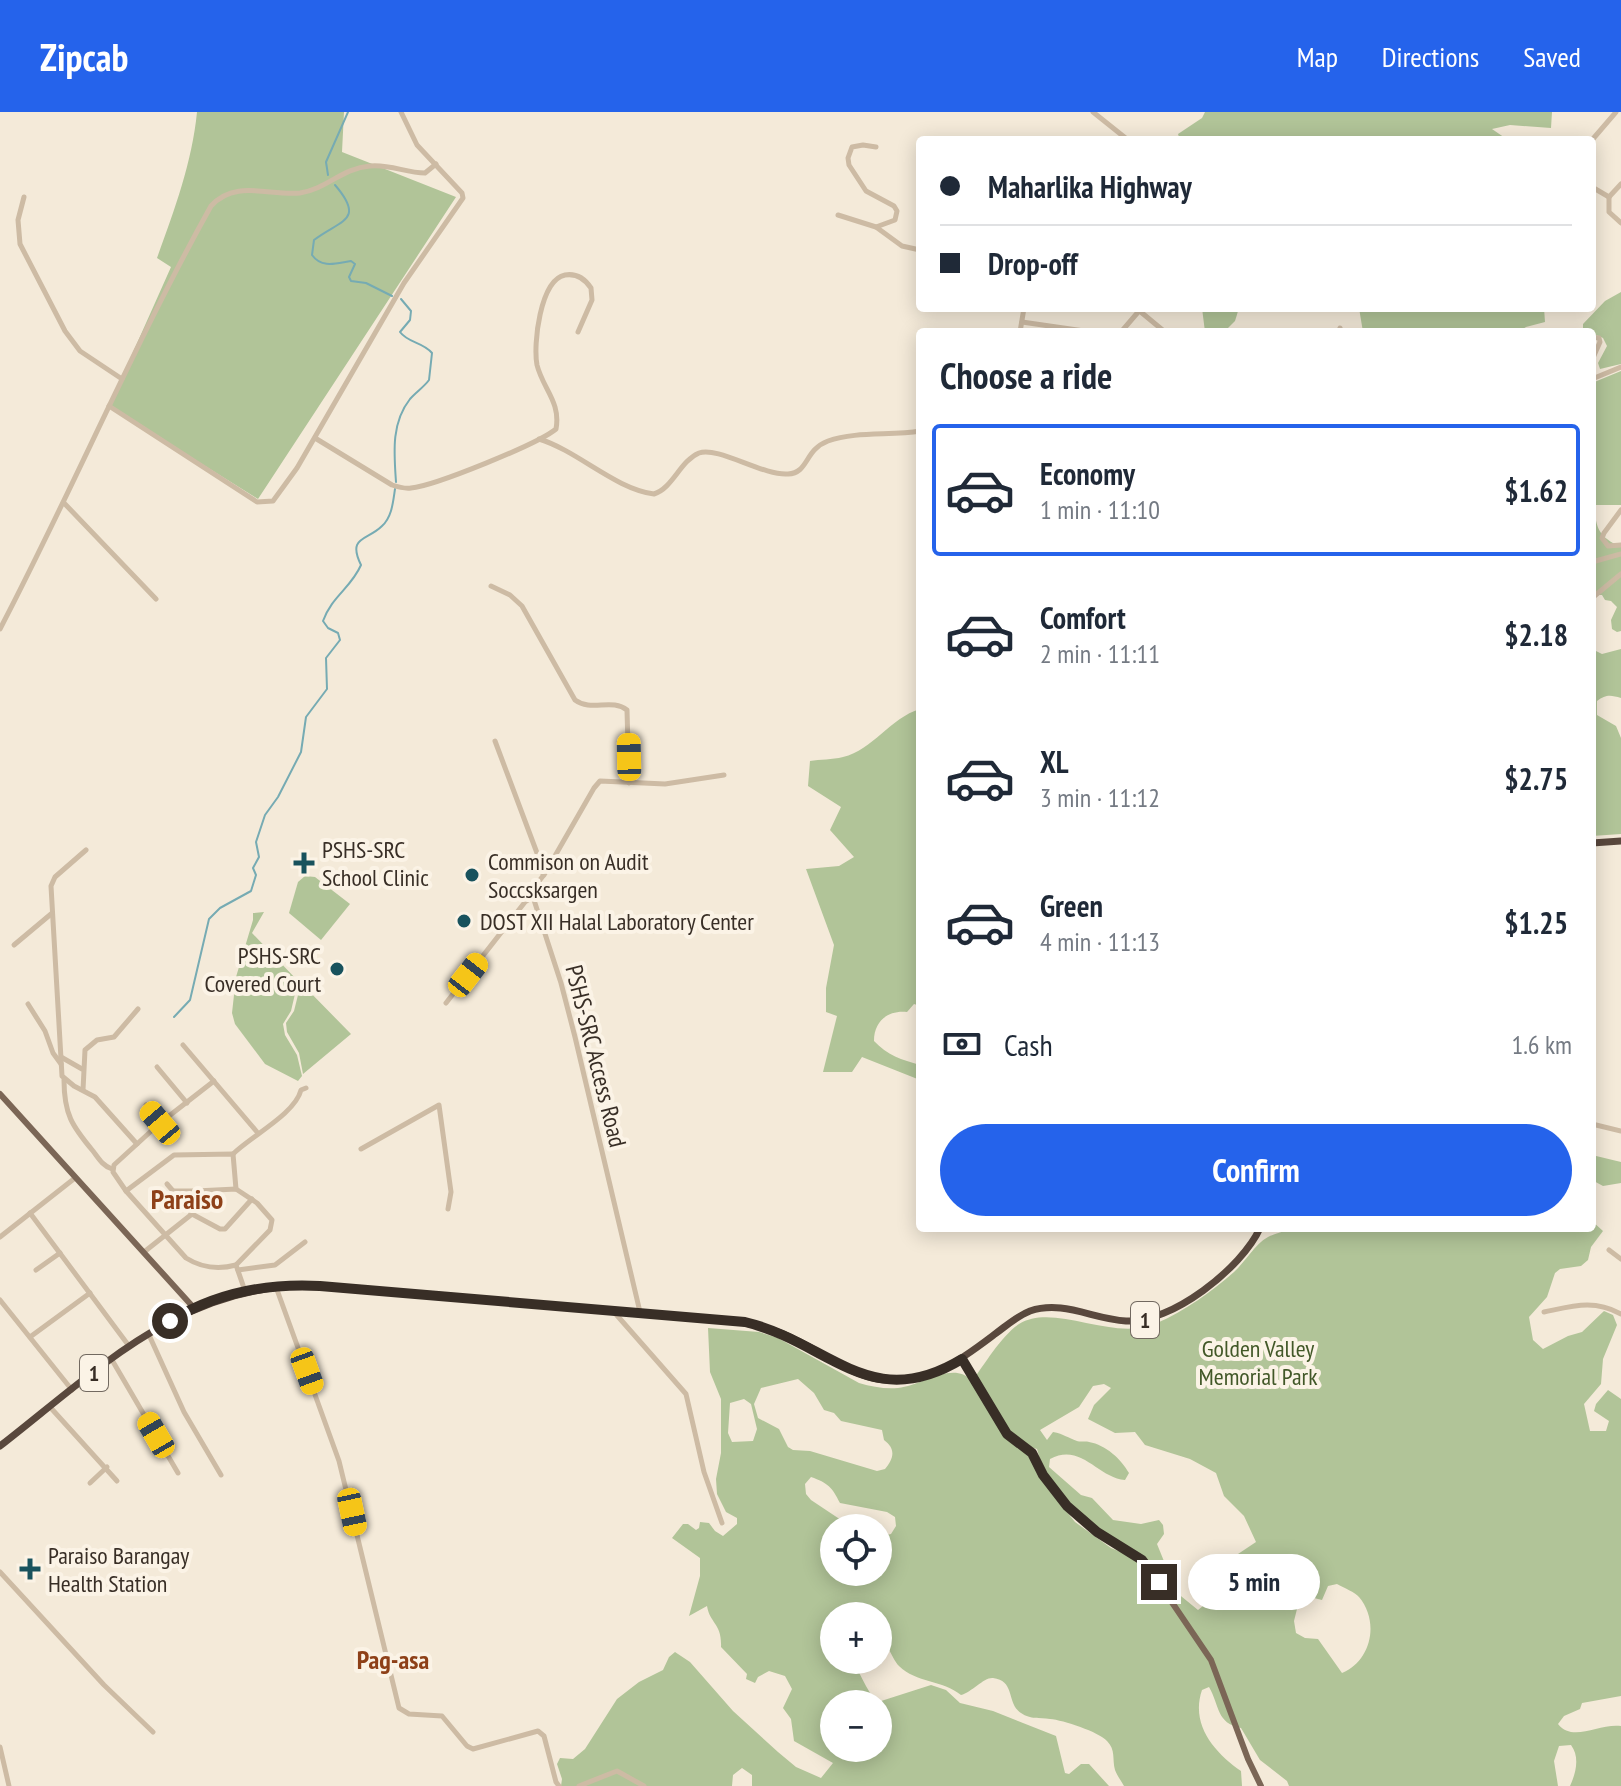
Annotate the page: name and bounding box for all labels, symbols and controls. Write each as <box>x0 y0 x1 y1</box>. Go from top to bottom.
text: Zipcab <box>40 32 128 81</box>
text: Map <box>1297 38 1338 75</box>
text: Directions <box>1382 38 1479 75</box>
text: Saved <box>1523 38 1581 75</box>
text: Maharlika Highway <box>988 167 1192 206</box>
text: Drop-off <box>988 244 1078 283</box>
text: Choose a ride <box>940 352 1112 399</box>
icon: car <box>944 454 1016 526</box>
text: Economy <box>1040 454 1135 493</box>
text: $1.62 <box>1504 471 1568 510</box>
text: 1 min · 11:10 <box>1040 493 1160 526</box>
icon: car <box>944 598 1016 670</box>
text: Comfort <box>1040 598 1126 637</box>
text: $2.18 <box>1504 615 1568 654</box>
text: 2 min · 11:11 <box>1040 637 1160 670</box>
car <box>617 733 641 781</box>
icon: car <box>944 742 1016 814</box>
text: XL <box>1040 742 1069 781</box>
text: $2.75 <box>1504 759 1568 798</box>
text: 3 min · 11:12 <box>1040 781 1160 814</box>
place label: PSHS-SRC School Clinic <box>322 834 429 893</box>
place label: Commison on Audit Soccsksargen <box>488 846 649 905</box>
marker: PSHS-SRC School Clinic <box>293 852 315 874</box>
marker: Commison on Audit Soccsksargen <box>463 866 481 884</box>
icon: car <box>944 886 1016 958</box>
text: Green <box>1040 886 1103 925</box>
text: $1.25 <box>1504 903 1568 942</box>
place label: DOST XII Halal Laboratory Center <box>480 906 754 937</box>
marker: DOST XII Halal Laboratory Center <box>455 912 473 930</box>
text: 4 min · 11:13 <box>1040 925 1160 958</box>
place label: PSHS-SRC Covered Court <box>205 940 321 999</box>
car <box>444 949 492 1001</box>
marker: PSHS-SRC Covered Court <box>328 960 346 978</box>
street label: PSHS-SRC Access Road <box>558 962 634 1150</box>
icon: cash <box>940 1022 984 1066</box>
text: Cash <box>1004 1025 1053 1064</box>
text: 1.6 km <box>1511 1028 1572 1061</box>
car <box>135 1097 185 1149</box>
button: Confirm <box>940 1124 1572 1216</box>
district label: Paraiso <box>151 1180 223 1217</box>
road number: 1 <box>1131 1302 1159 1338</box>
route start <box>152 1303 188 1339</box>
park label: Golden Valley Memorial Park <box>1199 1333 1318 1392</box>
car <box>288 1344 326 1398</box>
road number: 1 <box>80 1355 108 1391</box>
car <box>134 1408 178 1462</box>
car <box>335 1486 369 1538</box>
map controls <box>820 1514 892 1762</box>
button: locate <box>820 1514 892 1586</box>
place label: Paraiso Barangay Health Station <box>48 1540 189 1599</box>
callout: 5 min <box>1187 1554 1319 1610</box>
marker: Paraiso Barangay Health Station <box>19 1558 41 1580</box>
route end <box>1141 1564 1177 1600</box>
text: 5 min <box>1228 1565 1280 1598</box>
button: + <box>820 1602 892 1674</box>
district label: Pag-asa <box>357 1643 429 1676</box>
button: − <box>820 1690 892 1762</box>

